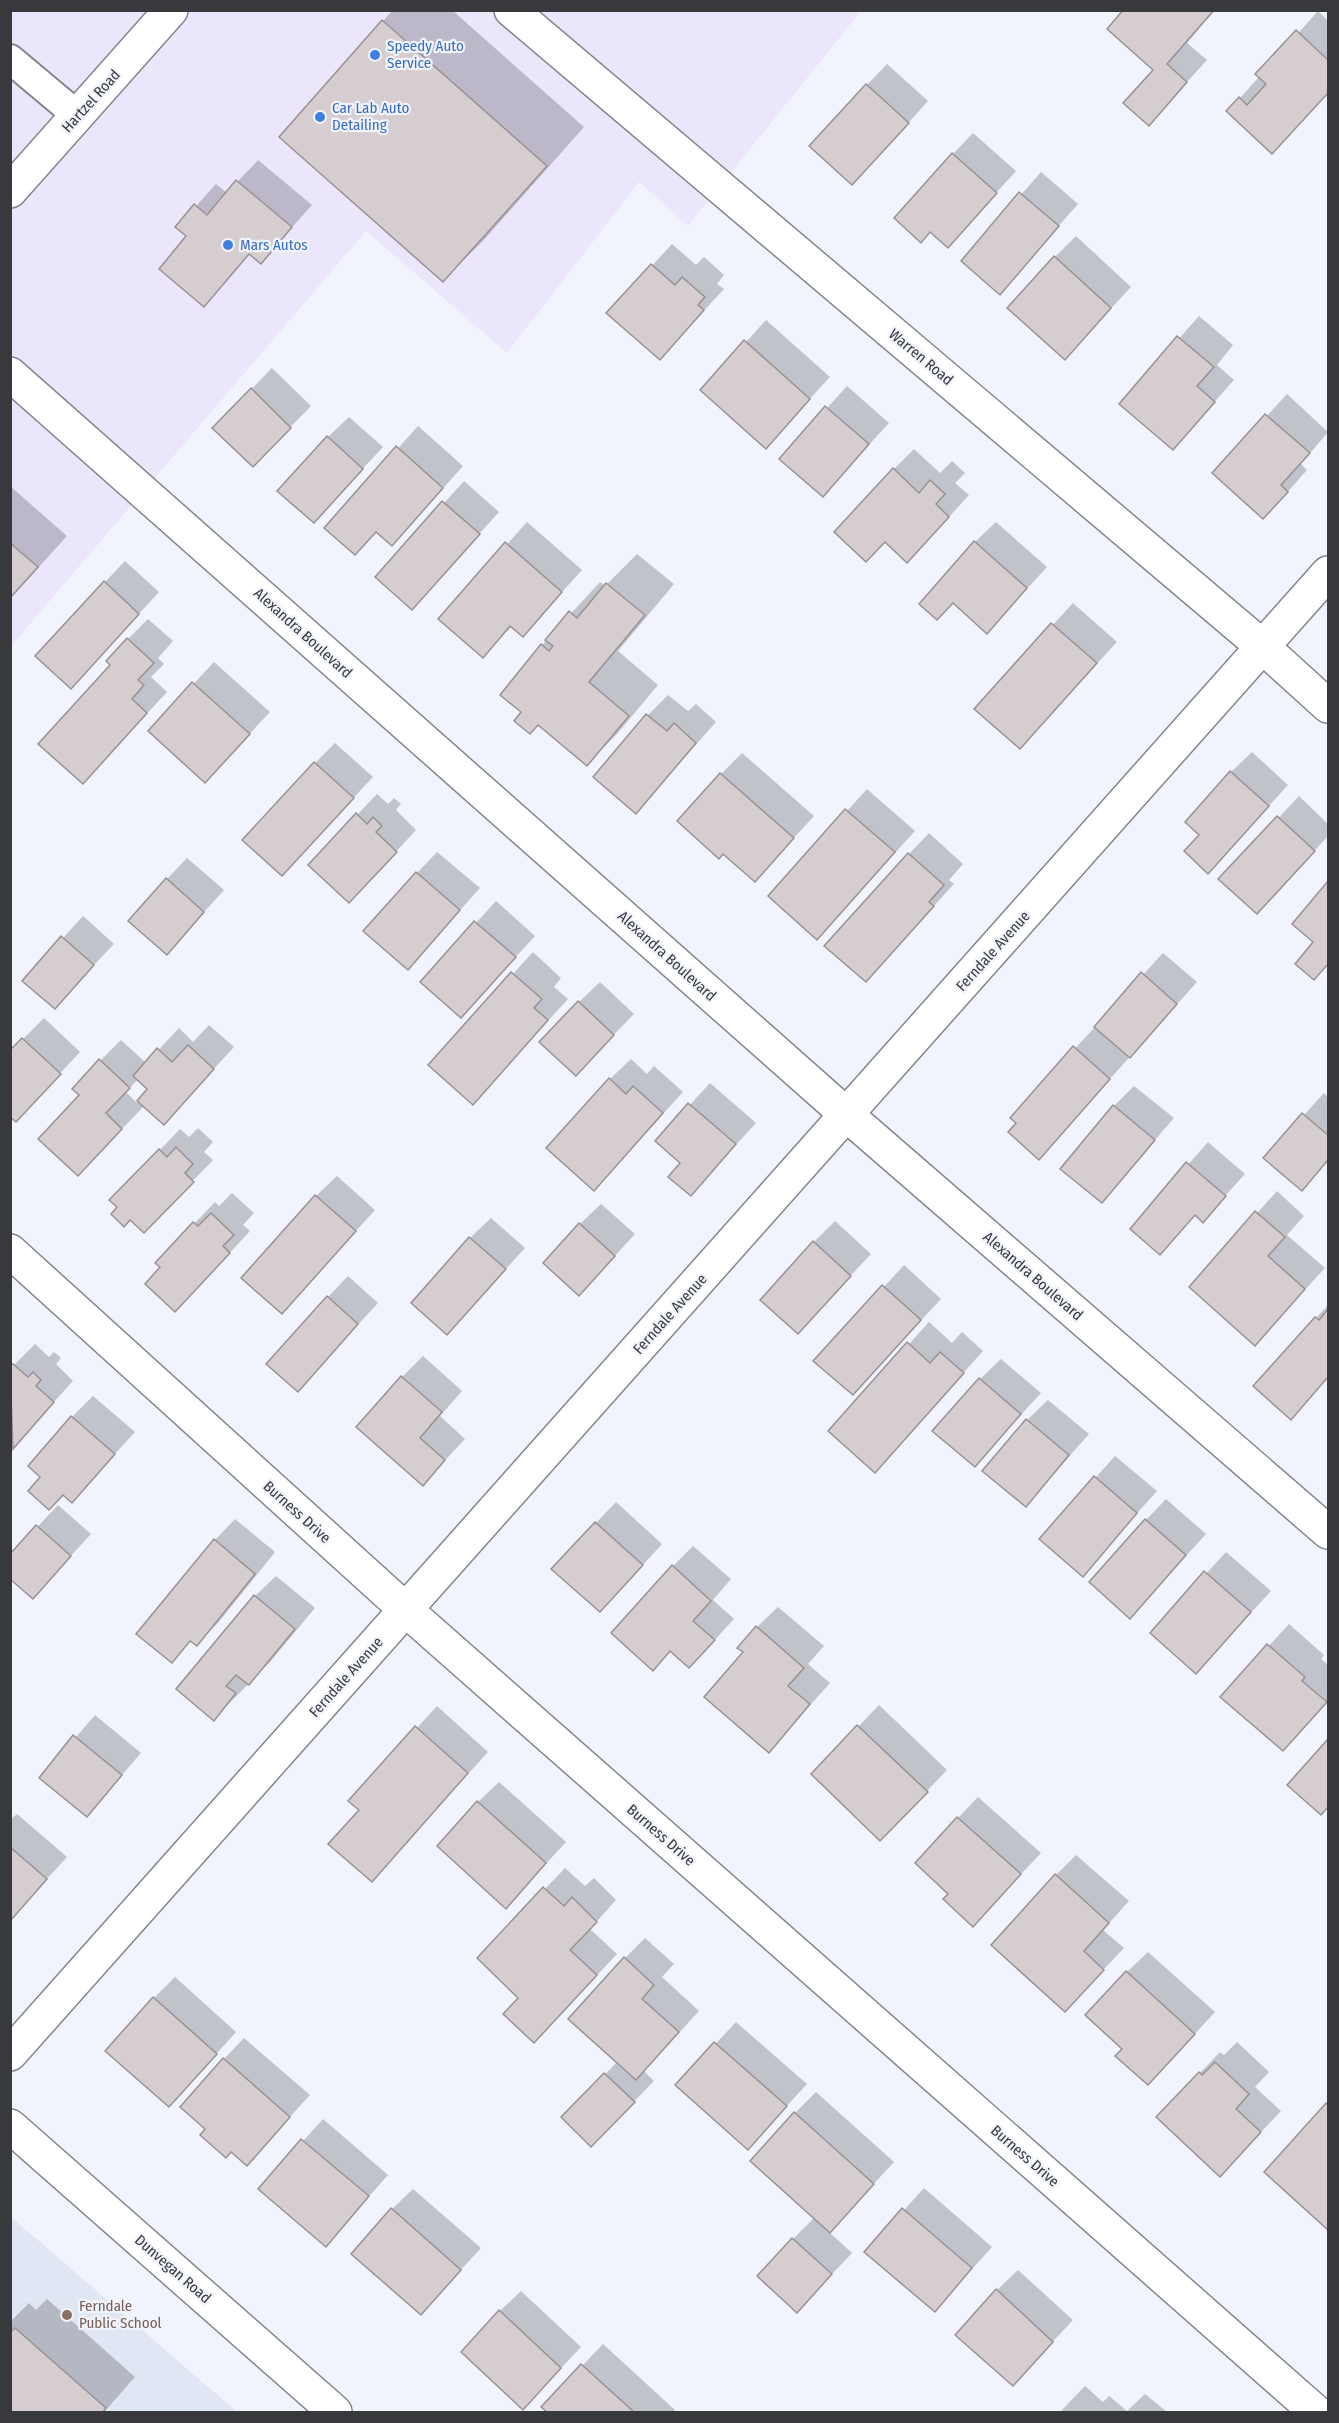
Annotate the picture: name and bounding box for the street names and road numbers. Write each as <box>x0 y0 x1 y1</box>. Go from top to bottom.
street label: Hartzel Road <box>58 66 124 136</box>
street label: Warren Road <box>885 325 957 389</box>
street label: Alexandra Boulevard <box>250 584 356 682</box>
street label: Alexandra Boulevard <box>614 907 720 1005</box>
street label: Ferndale Avenue <box>952 907 1034 995</box>
street label: Alexandra Boulevard <box>979 1228 1087 1324</box>
street label: Ferndale Avenue <box>629 1270 711 1358</box>
street label: Burness Drive <box>260 1477 334 1547</box>
street label: Ferndale Avenue <box>305 1633 387 1721</box>
street label: Burness Drive <box>623 1800 699 1870</box>
street label: Burness Drive <box>987 2121 1063 2191</box>
street label: Dunvegan Road <box>131 2231 215 2307</box>

